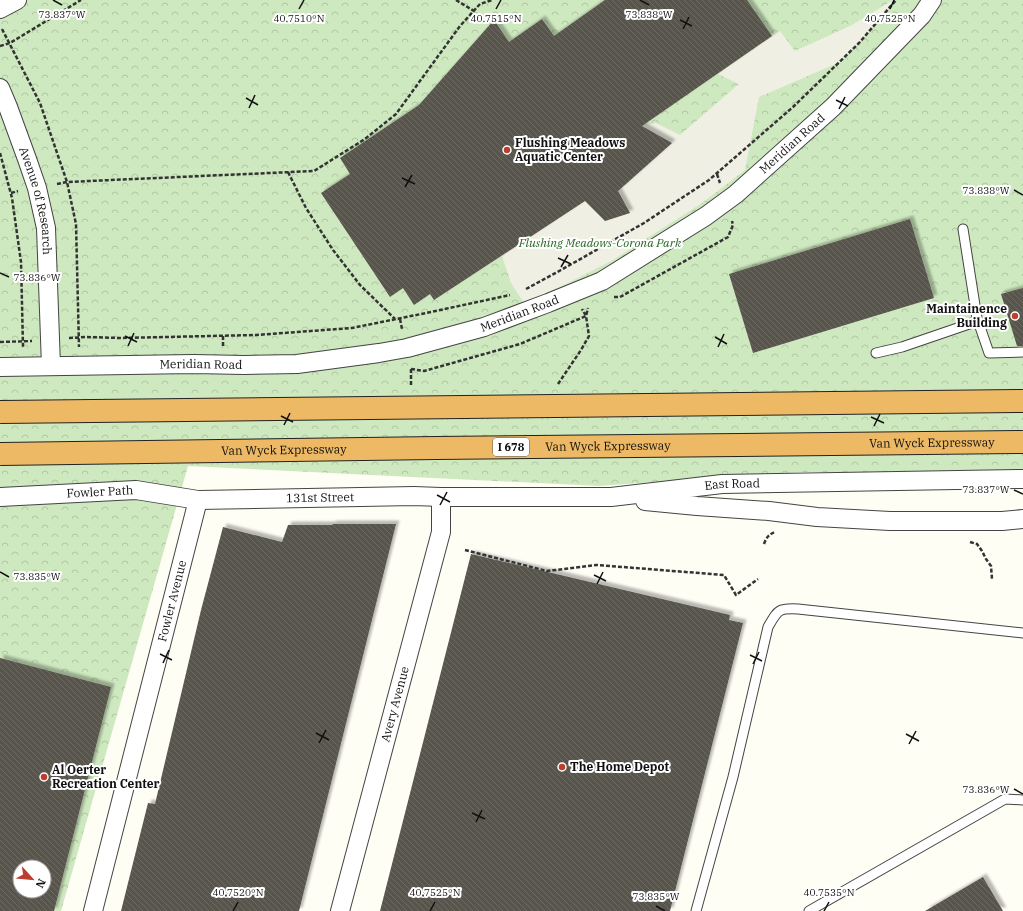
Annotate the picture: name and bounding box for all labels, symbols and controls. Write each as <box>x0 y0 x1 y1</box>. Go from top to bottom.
text: 73.837°W <box>38 8 86 21</box>
text: 73.838°W <box>625 8 673 21</box>
text: 40.7510°N <box>273 12 325 25</box>
text: 40.7515°N <box>470 12 522 25</box>
text: 40.7525°N <box>864 12 916 25</box>
street label: Meridian Road <box>756 110 828 176</box>
place label: Flushing Meadows Aquatic Center <box>515 135 625 164</box>
street label: Avenue of Research <box>16 145 55 256</box>
marker: Flushing Meadows Aquatic Center <box>502 145 512 155</box>
text: 73.838°W <box>962 184 1010 197</box>
park label: Flushing Meadows-Corona Park <box>518 235 682 250</box>
text: 73.836°W <box>13 271 61 284</box>
street label: Meridian Road <box>478 291 561 335</box>
place label: Maintainence Building <box>926 301 1007 330</box>
marker: Maintainence Building <box>1010 311 1020 321</box>
street label: Meridian Road <box>159 356 243 372</box>
street label: Van Wyck Expressway <box>869 434 995 451</box>
road number: I 678 <box>493 438 529 456</box>
street label: Van Wyck Expressway <box>545 438 671 454</box>
street label: Van Wyck Expressway <box>221 441 347 458</box>
street label: East Road <box>704 475 760 493</box>
street label: Fowler Path <box>66 482 134 501</box>
text: 73.837°W <box>962 483 1010 496</box>
street label: 131st Street <box>286 489 354 505</box>
street label: Fowler Avenue <box>154 559 189 643</box>
text: 73.835°W <box>13 570 61 583</box>
street label: Avery Avenue <box>377 665 412 744</box>
place label: The Home Depot <box>570 759 669 774</box>
place label: Al Oerter Recreation Center <box>52 762 160 791</box>
marker: The Home Depot <box>557 762 567 772</box>
marker: Al Oerter Recreation Center <box>39 772 49 782</box>
text: 73.836°W <box>962 783 1010 796</box>
north arrow <box>12 859 52 899</box>
text: N <box>33 876 49 891</box>
text: 40.7520°N <box>212 886 264 899</box>
text: 40.7525°N <box>409 886 461 899</box>
text: 40.7535°N <box>803 886 855 899</box>
text: 73.835°W <box>632 890 680 903</box>

